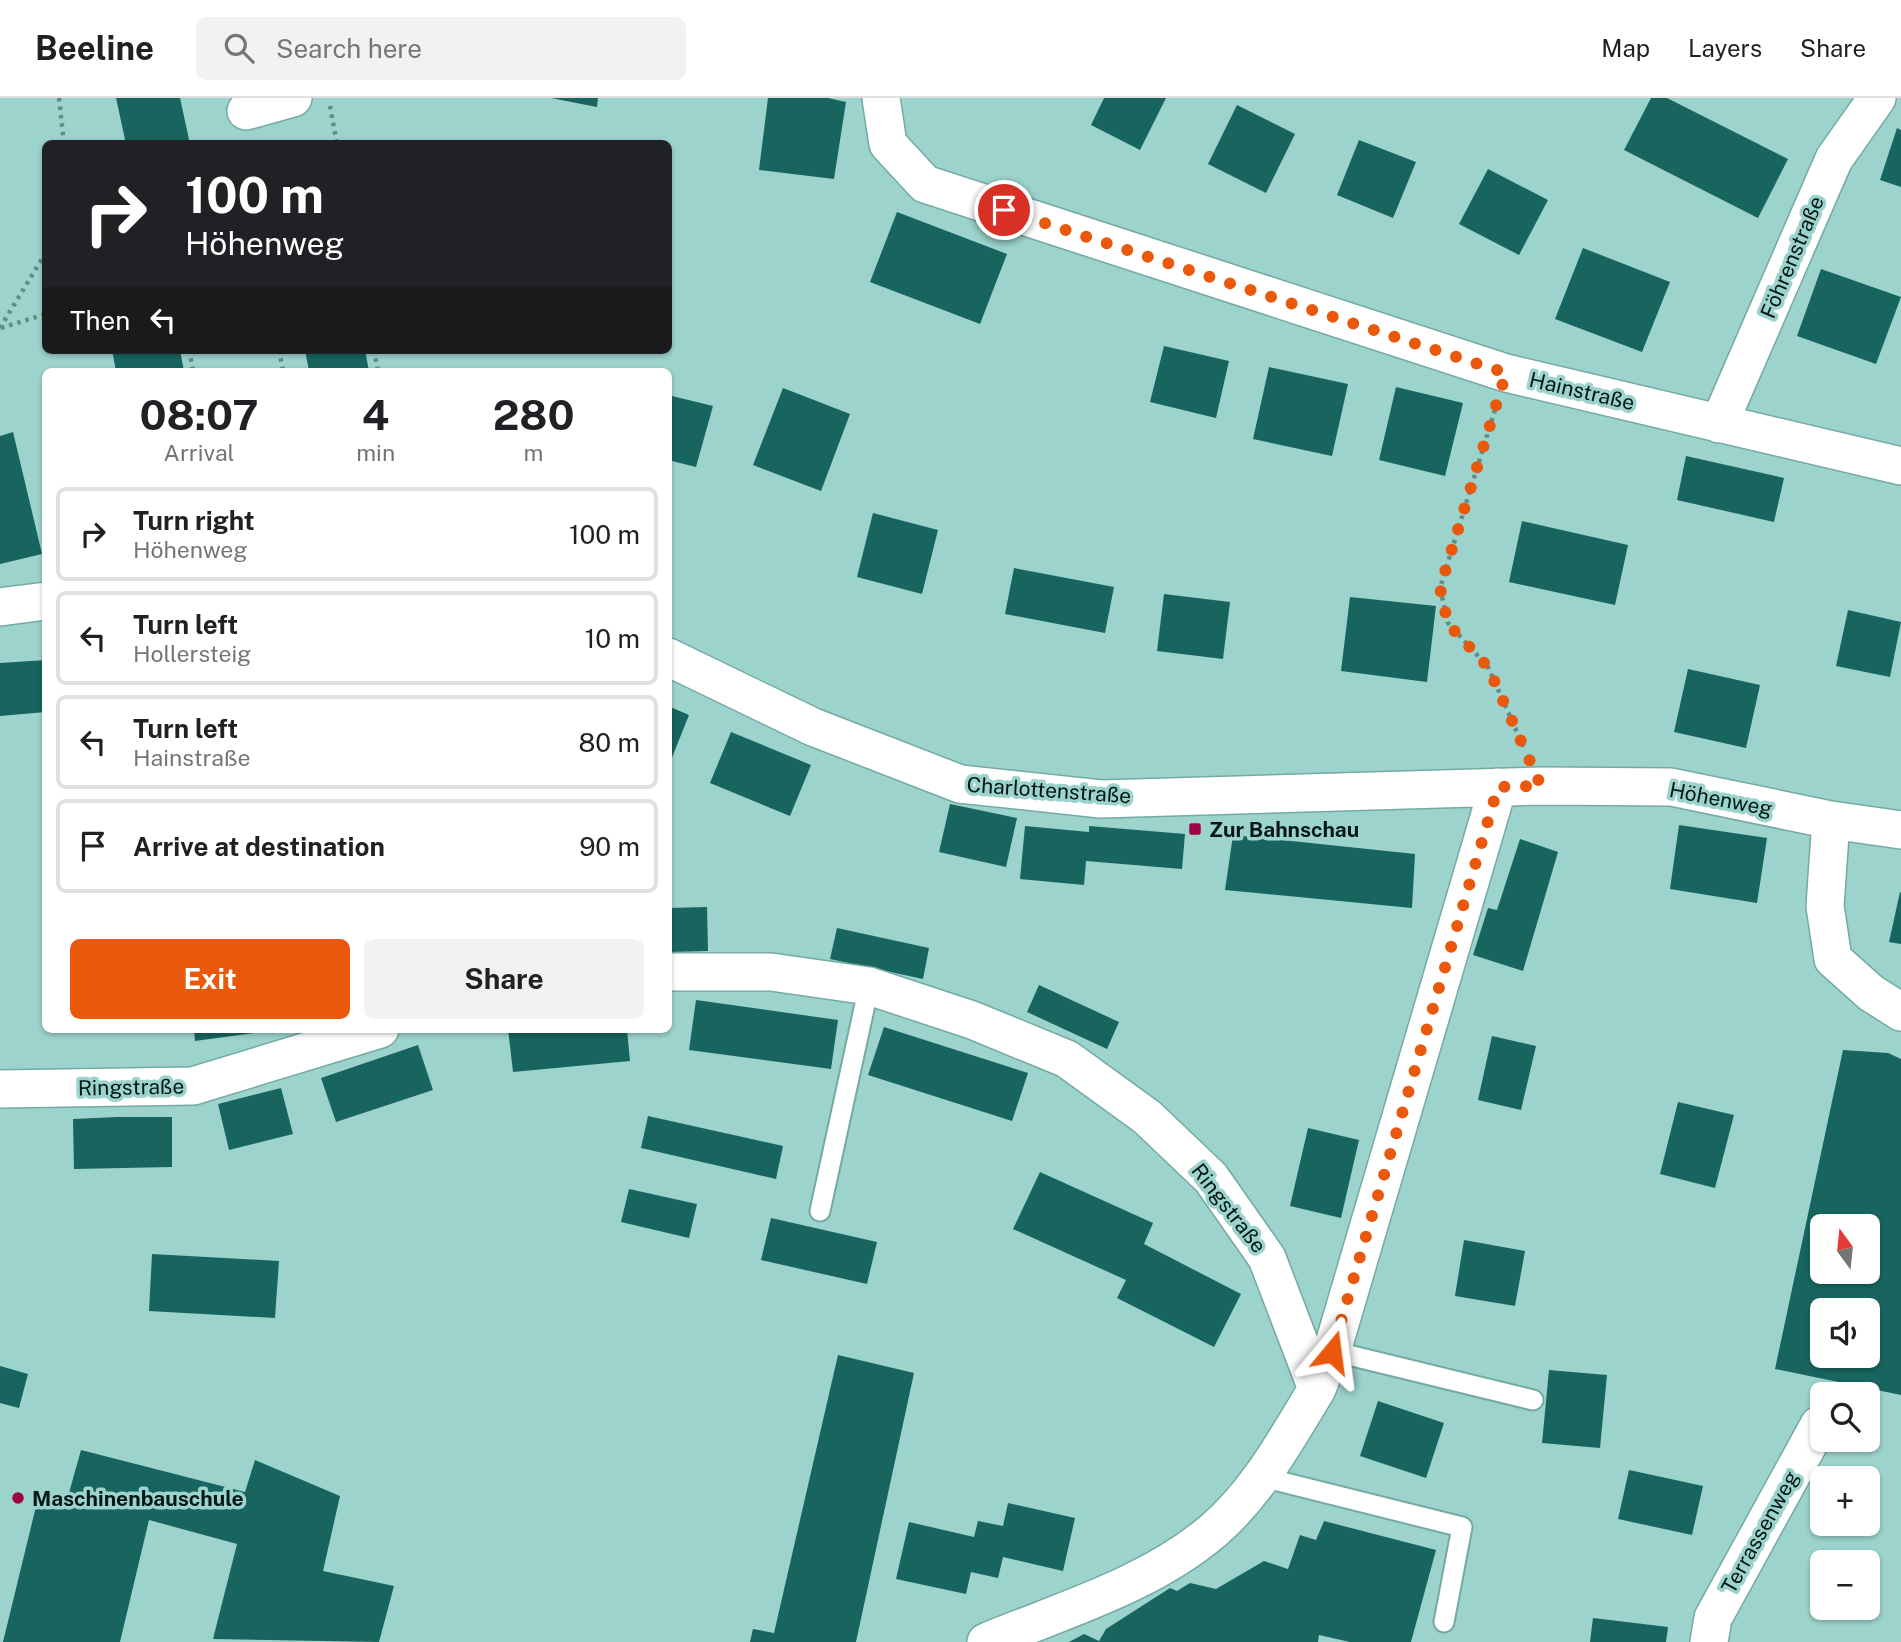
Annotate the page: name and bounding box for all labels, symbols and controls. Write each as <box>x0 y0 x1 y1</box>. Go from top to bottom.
search box <box>196 17 686 80</box>
text: Beeline <box>35 29 154 67</box>
icon: search <box>220 29 258 67</box>
text: Search here <box>276 33 422 64</box>
text: Map <box>1601 34 1650 62</box>
text: Layers <box>1688 34 1762 62</box>
text: Share <box>1800 34 1866 62</box>
text: 100 m <box>185 166 324 224</box>
icon: right <box>70 168 161 259</box>
pin <box>974 180 1034 240</box>
icon: arrive <box>985 191 1023 229</box>
street label: Föhrenstraße <box>1755 192 1829 322</box>
text: Höhenweg <box>185 225 344 262</box>
icon: left <box>144 301 182 339</box>
text: Then <box>70 305 130 336</box>
street label: Hainstraße <box>1527 367 1637 415</box>
text: 08:07 <box>140 390 259 439</box>
text: 4 <box>362 390 389 439</box>
text: 280 <box>493 390 574 439</box>
text: Arrival <box>164 439 235 466</box>
text: min <box>356 439 395 466</box>
text: m <box>524 439 544 466</box>
text: Turn right <box>133 505 255 536</box>
icon: right <box>74 515 112 553</box>
text: 100 m <box>569 519 640 550</box>
text: Höhenweg <box>133 536 248 563</box>
text: Turn left <box>133 609 238 640</box>
icon: left <box>74 619 112 657</box>
text: 10 m <box>585 623 640 654</box>
text: Hollersteig <box>133 640 251 667</box>
text: Turn left <box>133 713 238 744</box>
icon: left <box>74 723 112 761</box>
text: 80 m <box>579 727 640 758</box>
text: Hainstraße <box>133 744 250 771</box>
street label: Charlottenstraße <box>966 772 1132 808</box>
street label: Höhenweg <box>1667 777 1775 821</box>
place label: Zur Bahnschau <box>1209 817 1359 842</box>
marker: Zur Bahnschau <box>1187 821 1203 837</box>
icon: arrive <box>74 827 112 865</box>
text: Arrive at destination <box>133 831 385 862</box>
text: 90 m <box>579 831 640 862</box>
button: Exit <box>70 939 350 1019</box>
button: Share <box>364 939 644 1019</box>
street label: Ringstraße <box>78 1074 184 1100</box>
street label: Ringstraße <box>1186 1158 1272 1258</box>
north arrow <box>1810 1214 1880 1284</box>
map controls <box>1810 1214 1880 1620</box>
button: sound <box>1810 1298 1880 1368</box>
position arrow <box>1295 1315 1369 1389</box>
button: search <box>1810 1382 1880 1452</box>
street label: Terrassenweg <box>1716 1466 1804 1598</box>
button: + <box>1810 1466 1880 1536</box>
place label: Maschinenbauschule <box>32 1486 244 1511</box>
marker: Maschinenbauschule <box>10 1490 26 1506</box>
button: − <box>1810 1550 1880 1620</box>

